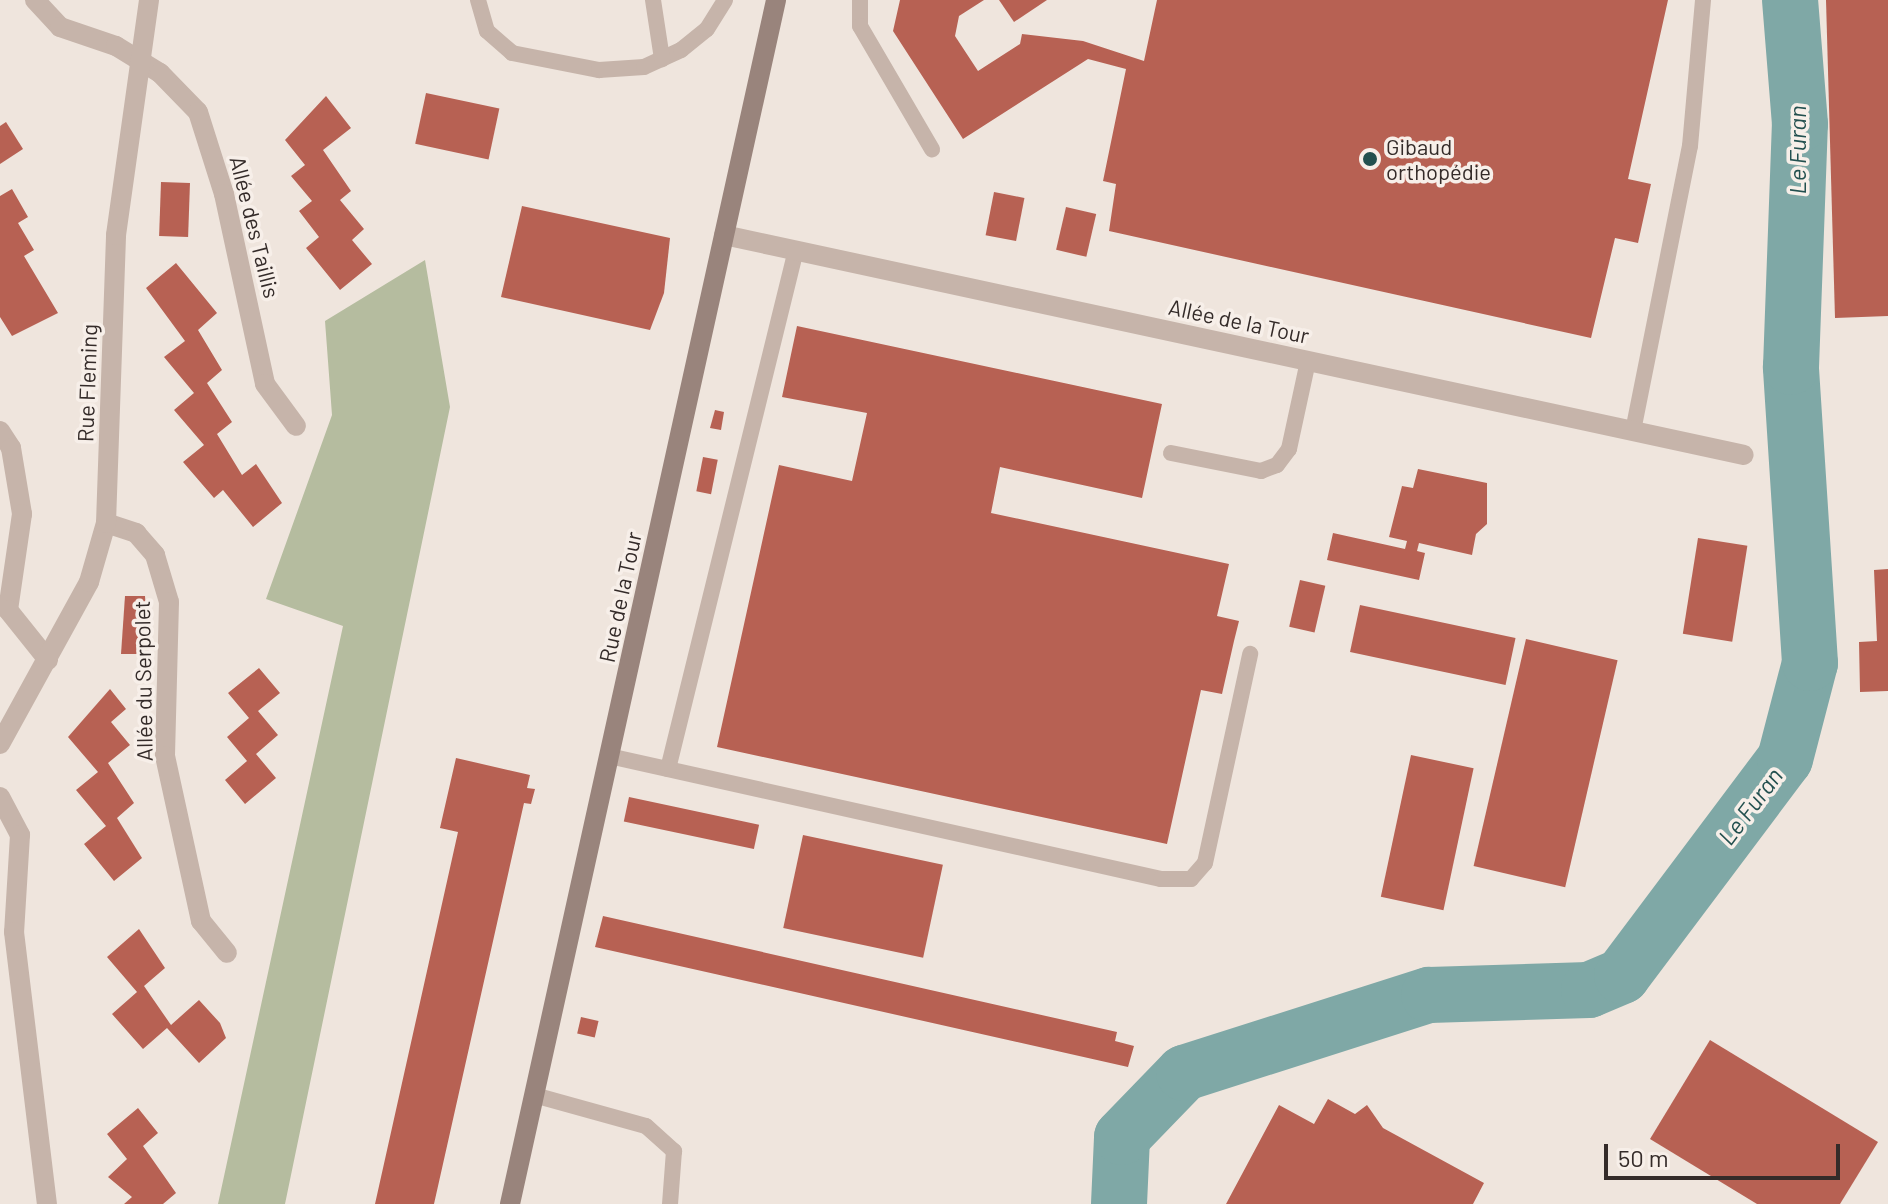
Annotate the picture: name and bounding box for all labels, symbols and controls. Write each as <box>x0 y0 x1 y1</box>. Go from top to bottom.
water label: Le Furan <box>1783 105 1811 195</box>
place label: Gibaud orthopédie <box>1386 133 1491 184</box>
marker: Gibaud orthopédie <box>1361 150 1379 168</box>
street label: Allée des Taillis <box>225 153 285 301</box>
street label: Allée de la Tour <box>1166 293 1312 349</box>
street label: Rue Fleming <box>72 324 102 442</box>
street label: Rue de la Tour <box>593 529 647 665</box>
street label: Allée du Serpolet <box>128 600 158 762</box>
water label: Le Furan <box>1712 762 1788 850</box>
scale bar <box>1608 1128 1844 1178</box>
text: 50 m <box>1618 1143 1669 1172</box>

